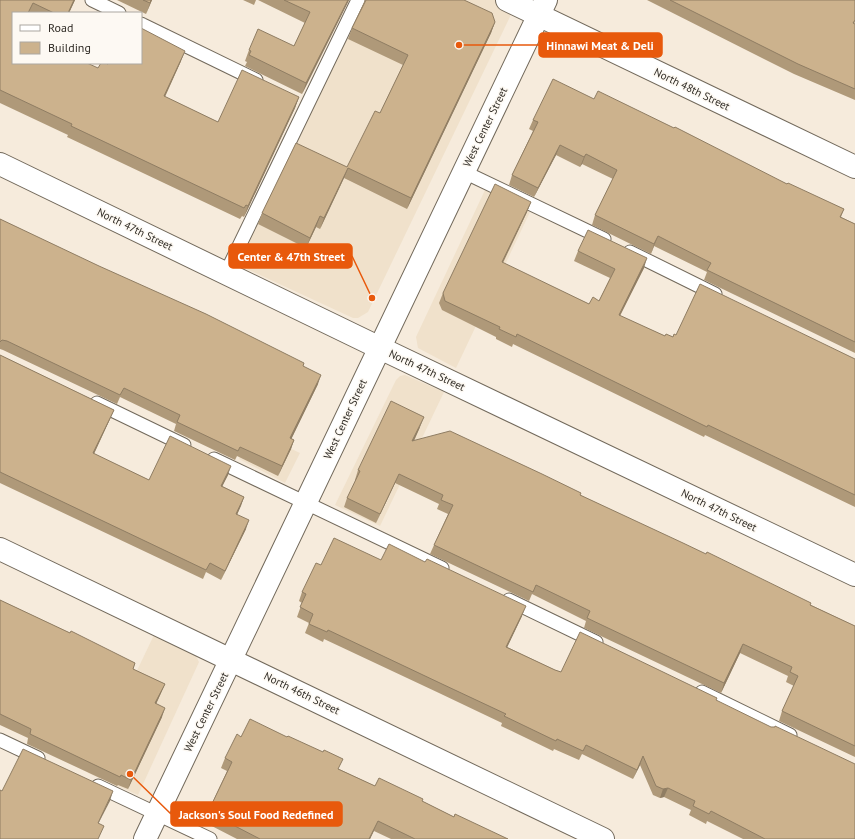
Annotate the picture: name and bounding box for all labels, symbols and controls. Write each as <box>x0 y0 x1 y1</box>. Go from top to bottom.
legend <box>12 12 142 64</box>
text: Road <box>48 20 73 35</box>
callout: Hinnawi Meat & Deli <box>539 33 662 57</box>
text: Hinnawi Meat & Deli <box>546 38 654 53</box>
text: Building <box>48 40 91 55</box>
street label: North 48th Street <box>652 65 733 114</box>
street label: West Center Street <box>460 85 510 169</box>
street label: North 47th Street <box>95 205 175 254</box>
callout: Center & 47th Street <box>229 244 352 268</box>
text: Center & 47th Street <box>237 249 345 264</box>
street label: North 47th Street <box>387 346 468 394</box>
street label: West Center Street <box>320 376 370 461</box>
street label: North 47th Street <box>679 486 759 535</box>
street label: North 46th Street <box>262 669 343 718</box>
street label: West Center Street <box>181 670 231 754</box>
callout: Jackson's Soul Food Redefined <box>171 802 342 826</box>
text: Jackson's Soul Food Redefined <box>178 807 333 822</box>

